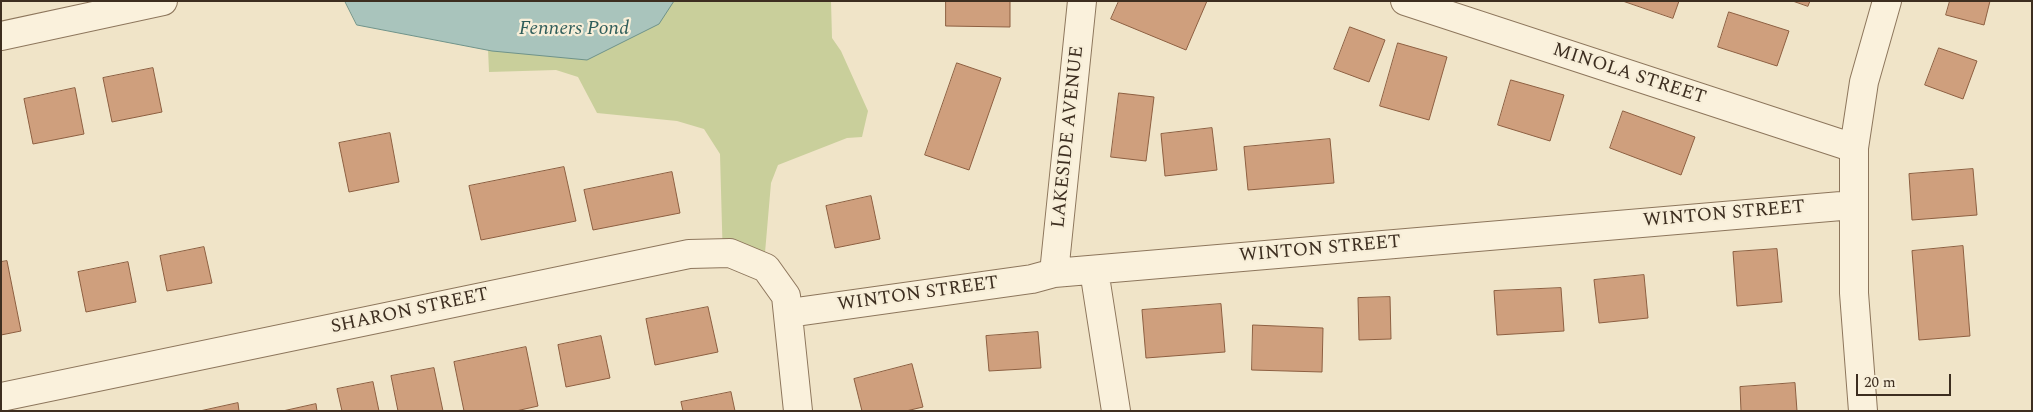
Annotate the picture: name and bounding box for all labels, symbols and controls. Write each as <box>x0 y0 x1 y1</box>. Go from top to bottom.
water label: Fenners Pond <box>519 18 629 42</box>
street label: MINOLA STREET <box>1549 39 1709 111</box>
street label: LAKESIDE AVENUE <box>1048 45 1090 229</box>
street label: WINTON STREET <box>1642 197 1806 233</box>
street label: WINTON STREET <box>1238 232 1402 268</box>
street label: WINTON STREET <box>836 272 1000 318</box>
street label: SHARON STREET <box>329 284 491 340</box>
scale bar <box>1858 364 1953 396</box>
text: 20 m <box>1864 371 1896 394</box>

